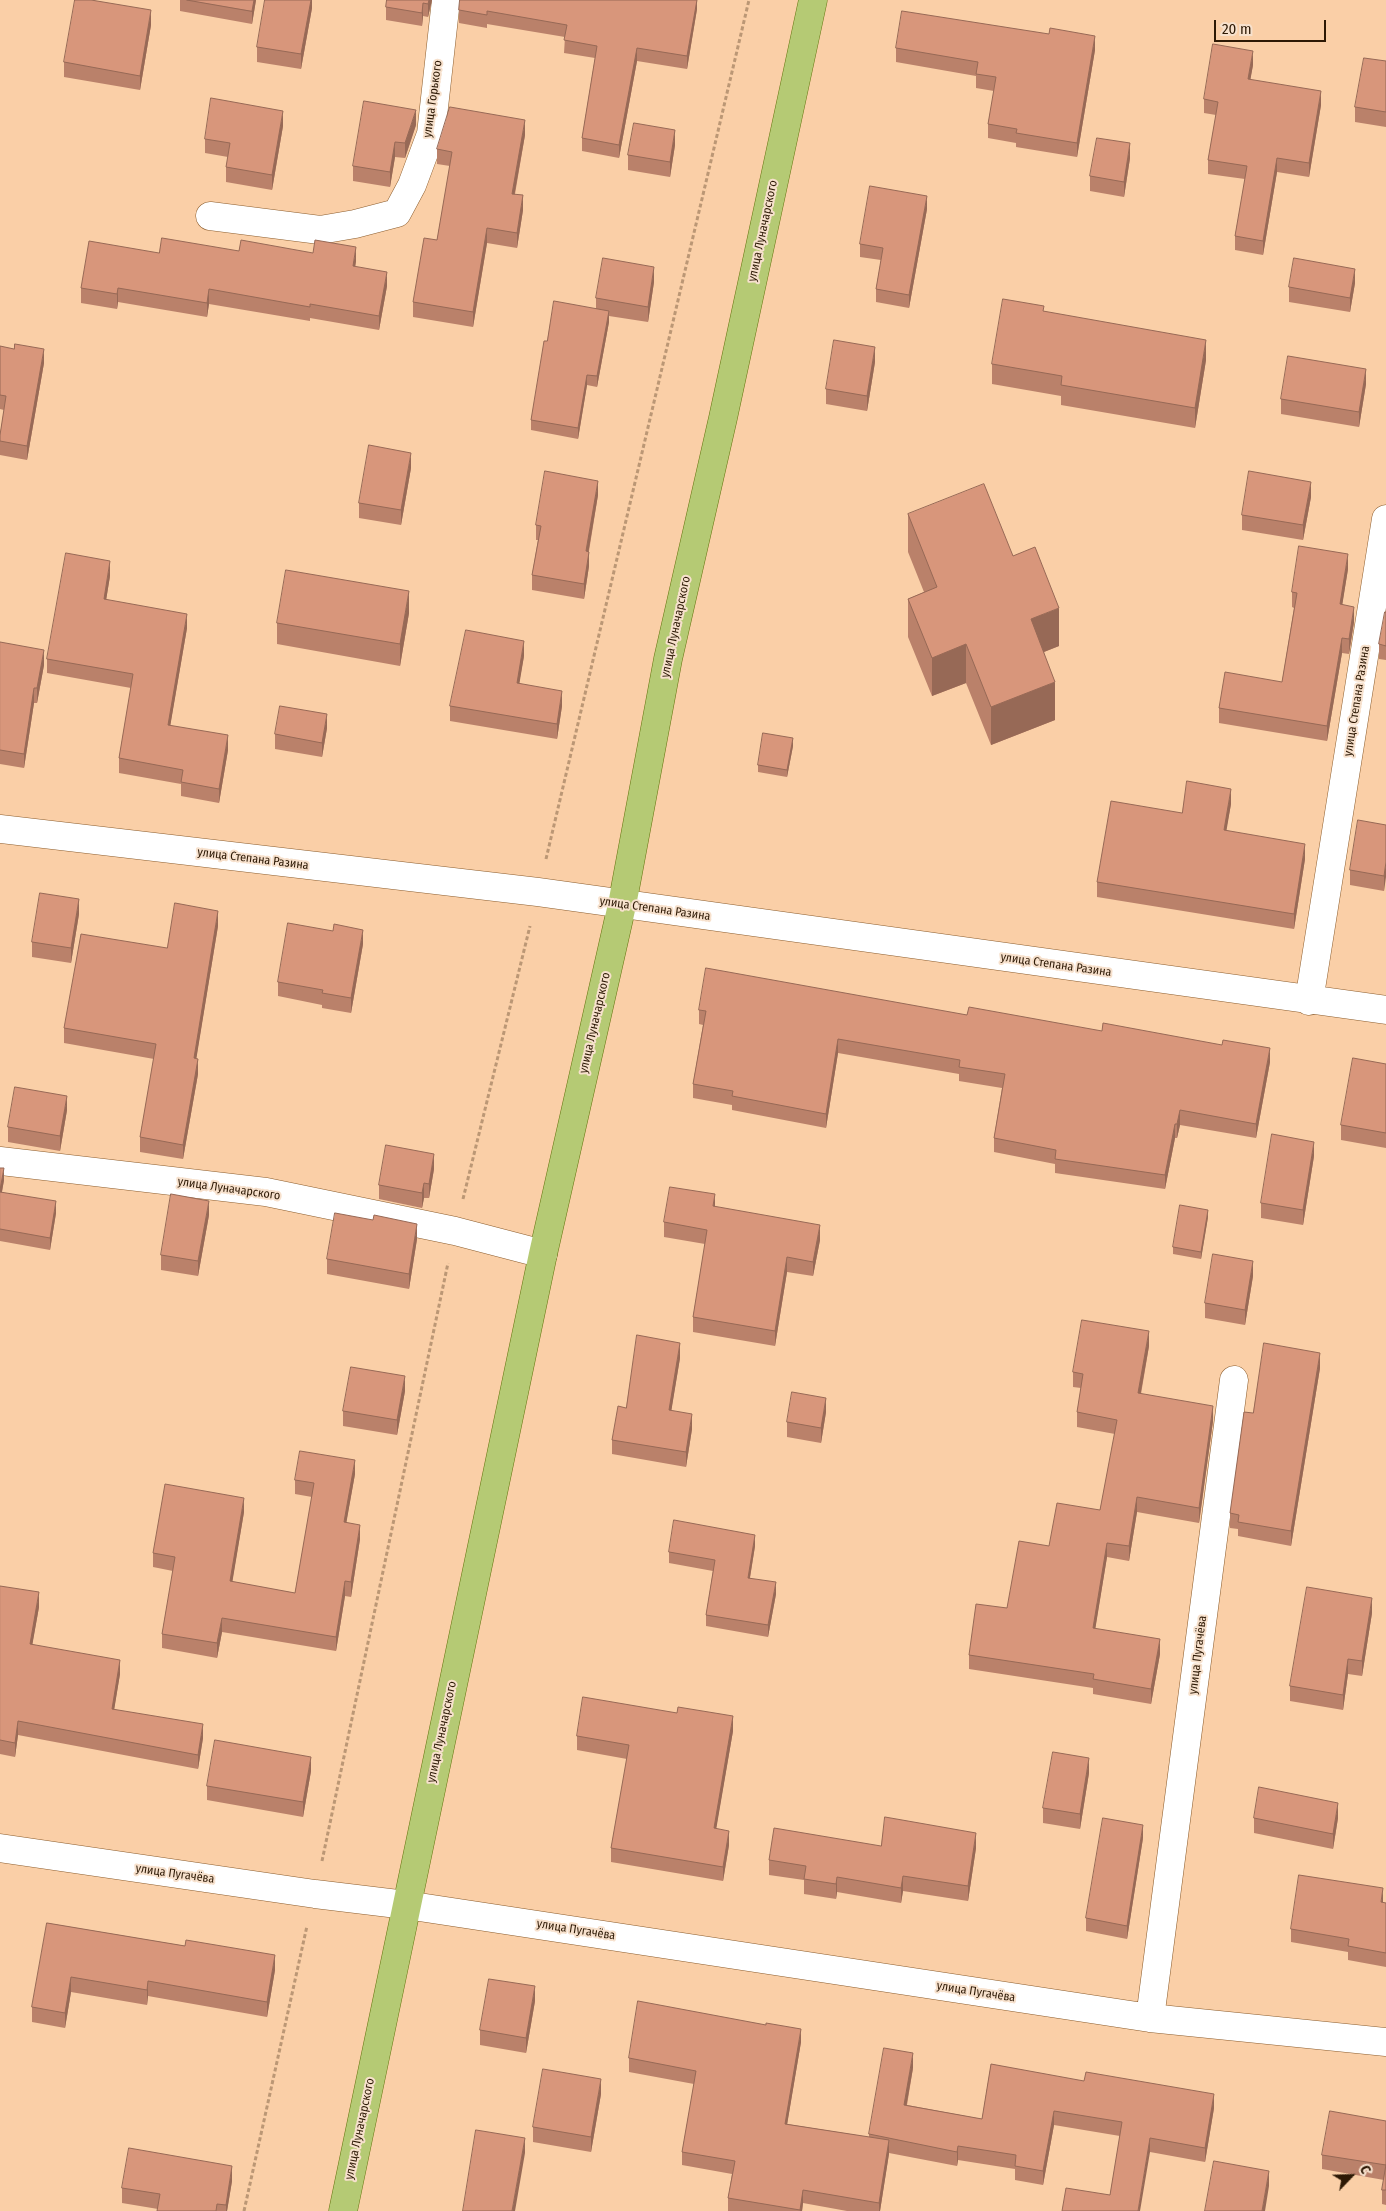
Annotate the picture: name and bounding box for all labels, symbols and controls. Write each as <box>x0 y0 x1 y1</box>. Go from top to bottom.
scale bar <box>1216 10 1328 42</box>
text: 20 m <box>1222 20 1252 38</box>
street label: улица Горького <box>420 59 446 139</box>
street label: улица Луначарского <box>745 179 781 283</box>
street label: улица Луначарского <box>658 575 694 679</box>
street label: улица Степана Разина <box>1341 645 1373 757</box>
street label: улица Степана Разина <box>197 845 309 873</box>
street label: улица Степана Разина <box>599 894 711 924</box>
street label: улица Степана Разина <box>1000 950 1112 980</box>
street label: улица Луначарского <box>576 971 614 1075</box>
street label: улица Луначарского <box>177 1175 281 1203</box>
street label: улица Пугачёва <box>1186 1615 1210 1695</box>
street label: улица Луначарского <box>424 1680 460 1784</box>
street label: улица Пугачёва <box>135 1861 215 1887</box>
street label: улица Пугачёва <box>536 1917 616 1943</box>
street label: улица Пугачёва <box>936 1979 1016 2005</box>
street label: улица Луначарского <box>342 2077 378 2181</box>
north arrow <box>1326 2151 1376 2201</box>
text: С <box>1356 2163 1374 2177</box>

